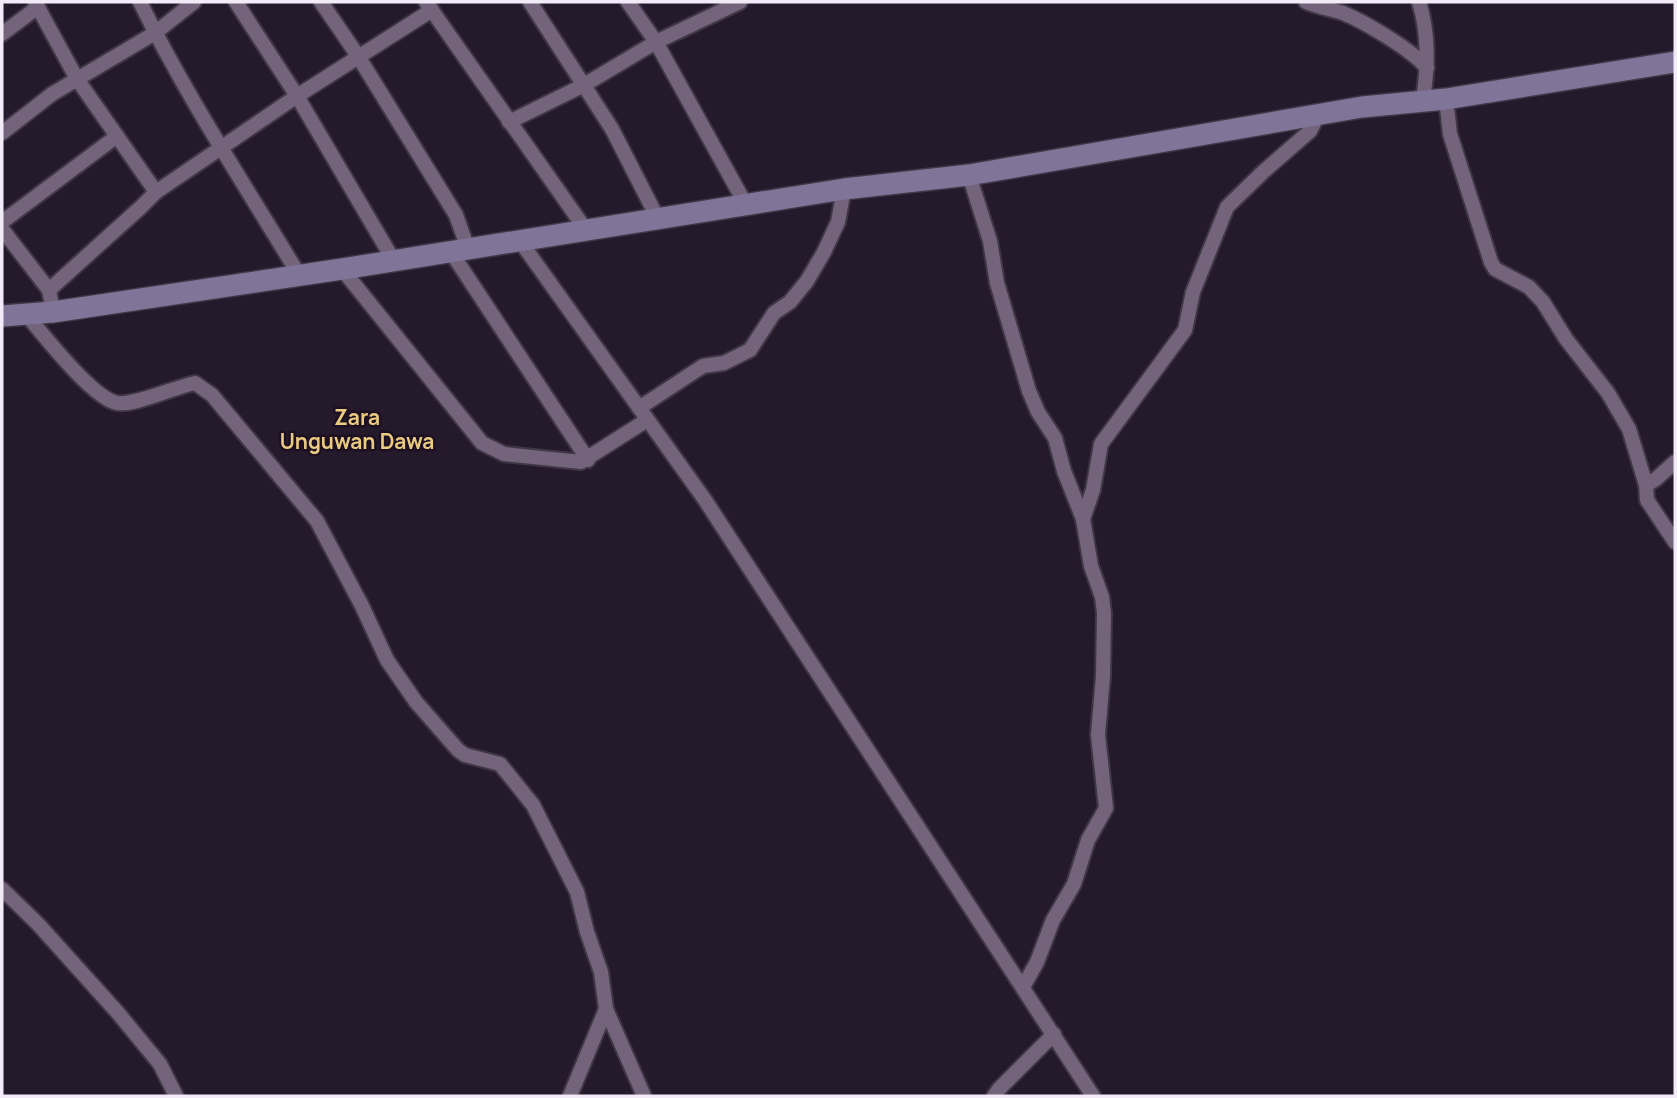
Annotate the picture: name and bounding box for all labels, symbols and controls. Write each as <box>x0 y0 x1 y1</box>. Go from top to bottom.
district label: Zara Unguwan Dawa <box>280 403 434 455</box>

